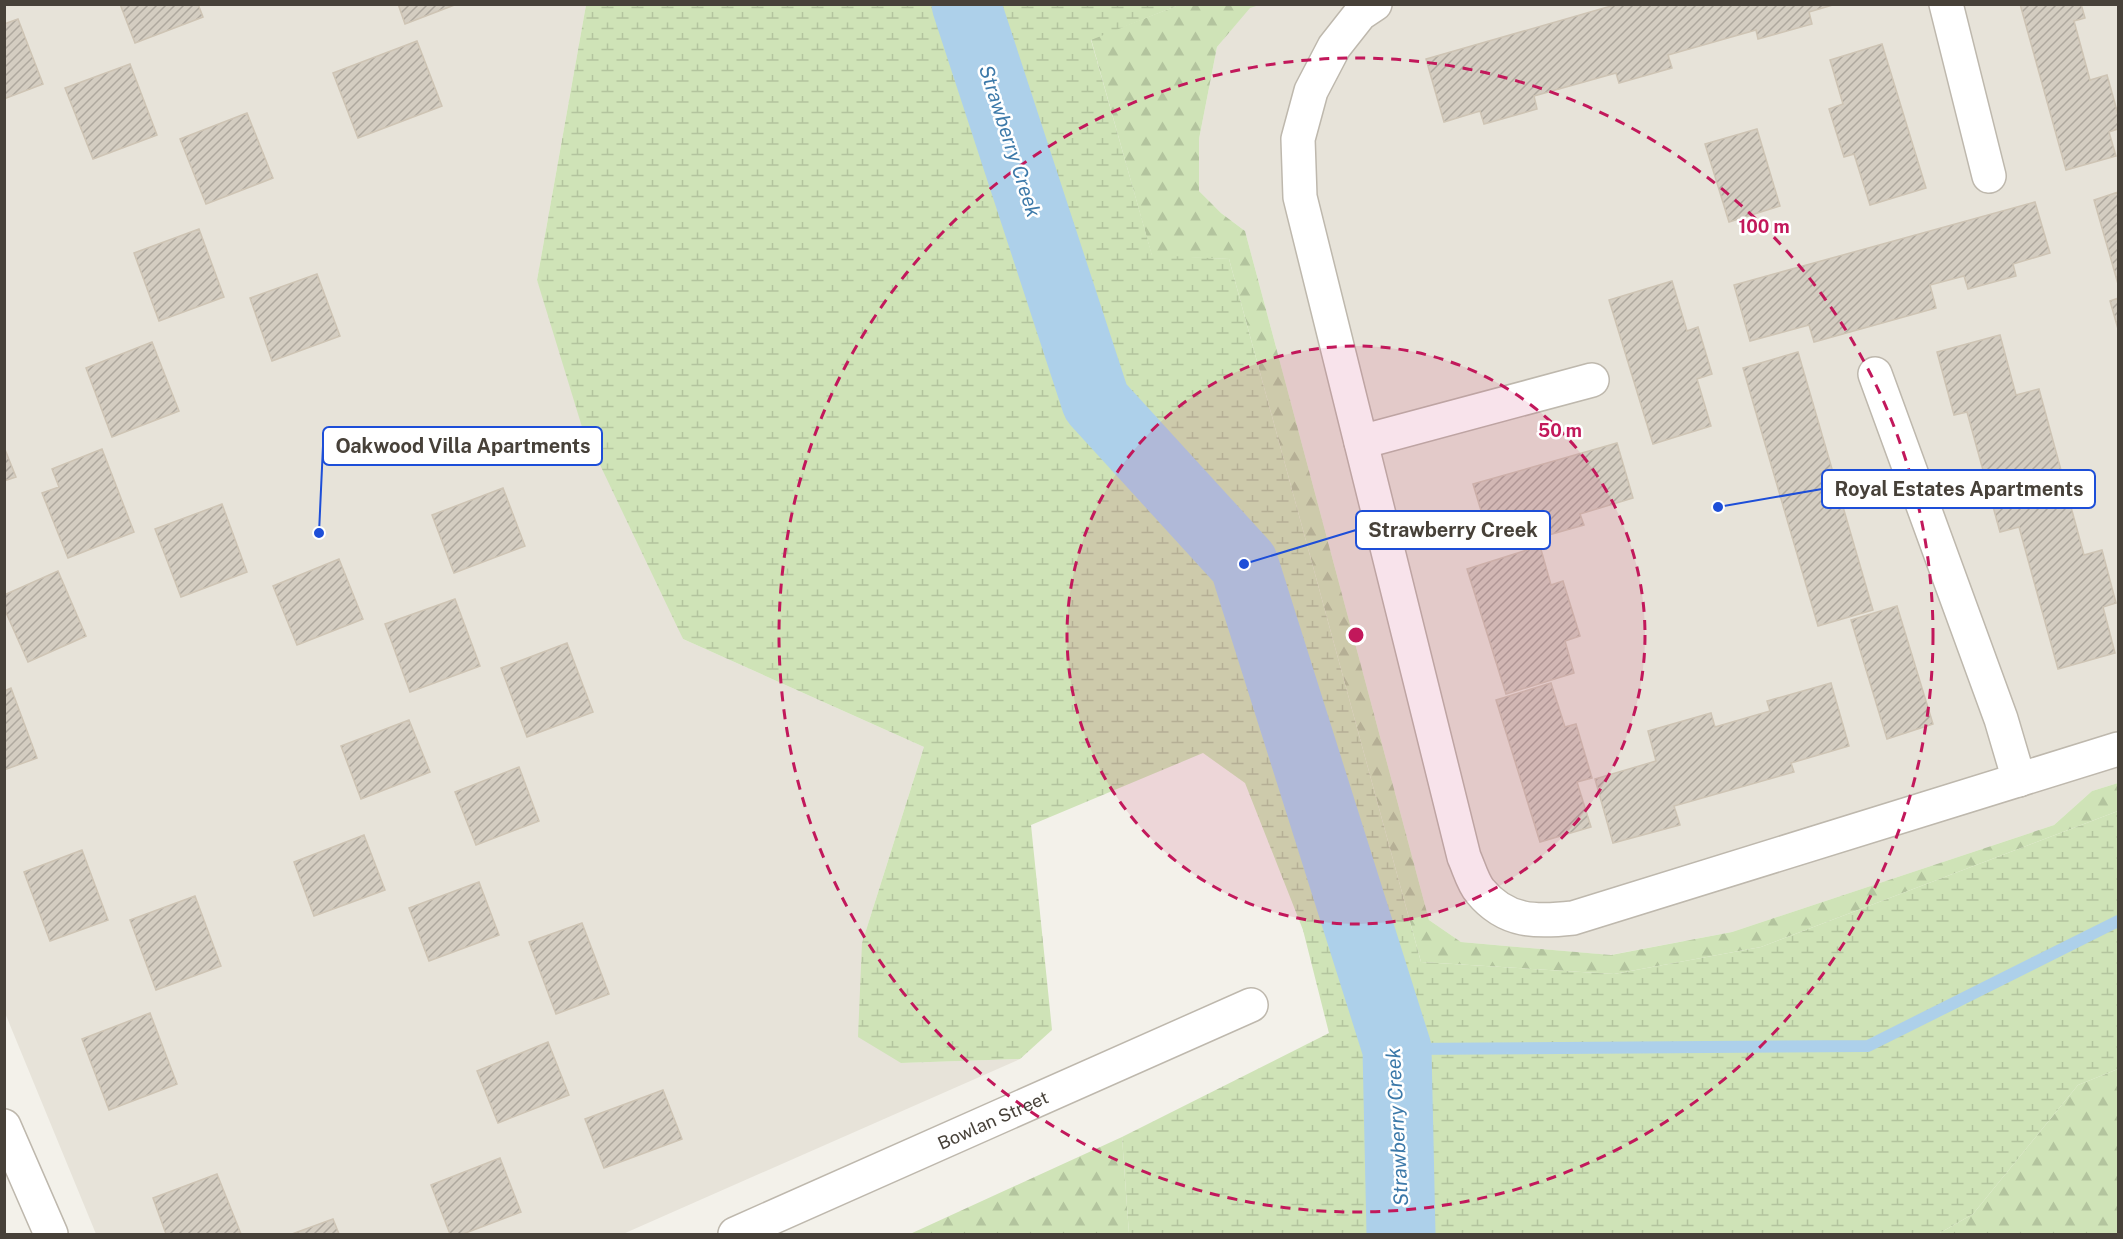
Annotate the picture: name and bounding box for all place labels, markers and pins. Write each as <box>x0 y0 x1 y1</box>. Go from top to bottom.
callout: Oakwood Villa Apartments <box>323 427 602 465</box>
callout: Royal Estates Apartments <box>1822 470 2095 508</box>
callout: Strawberry Creek <box>1356 511 1550 549</box>
centre of rings <box>1346 625 1366 645</box>

